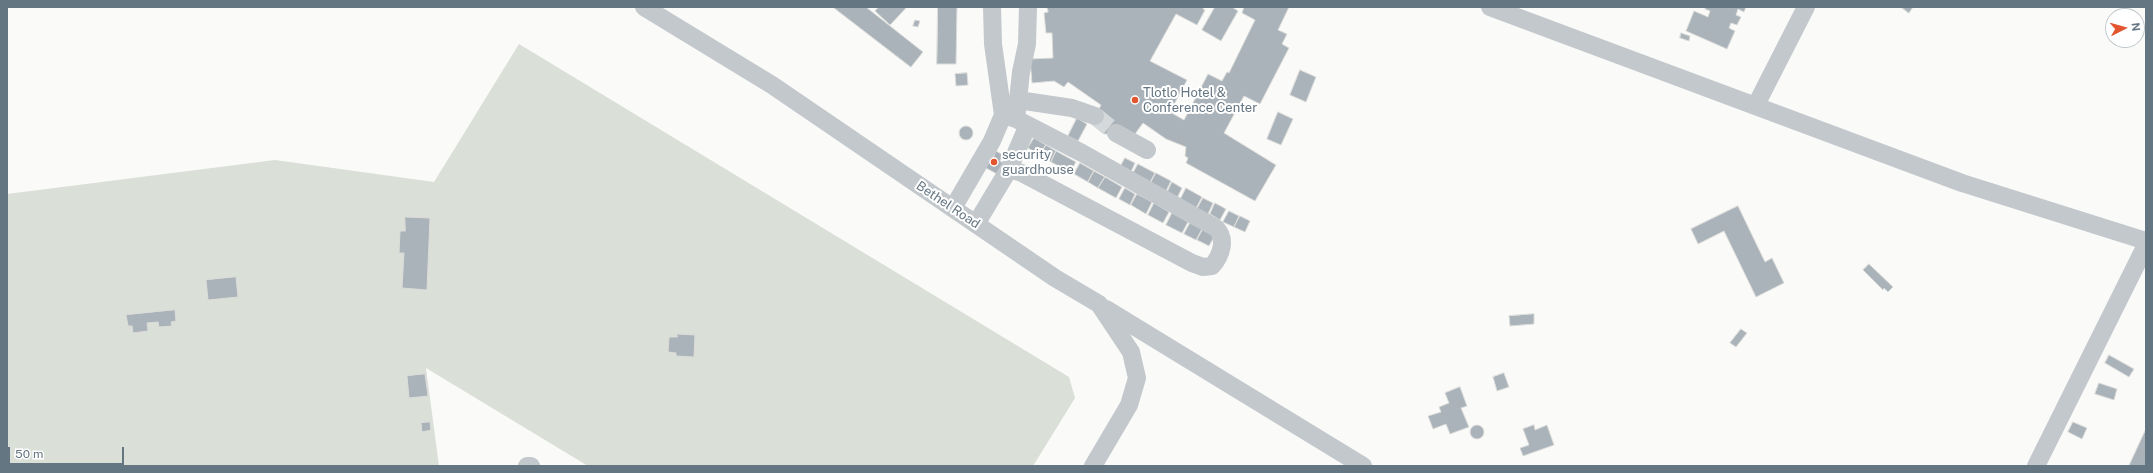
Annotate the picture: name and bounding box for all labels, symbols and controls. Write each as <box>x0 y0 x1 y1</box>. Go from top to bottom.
north arrow <box>2105 8 2145 48</box>
text: N <box>2130 22 2142 32</box>
place label: Tlotlo Hotel & Conference Center <box>1143 85 1257 116</box>
marker: Tlotlo Hotel & Conference Center <box>1130 95 1140 105</box>
place label: security guardhouse <box>1002 147 1074 178</box>
marker: security guardhouse <box>989 157 999 167</box>
street label: Bethel Road <box>913 178 983 232</box>
scale bar <box>10 439 126 465</box>
text: 50 m <box>15 447 43 461</box>

